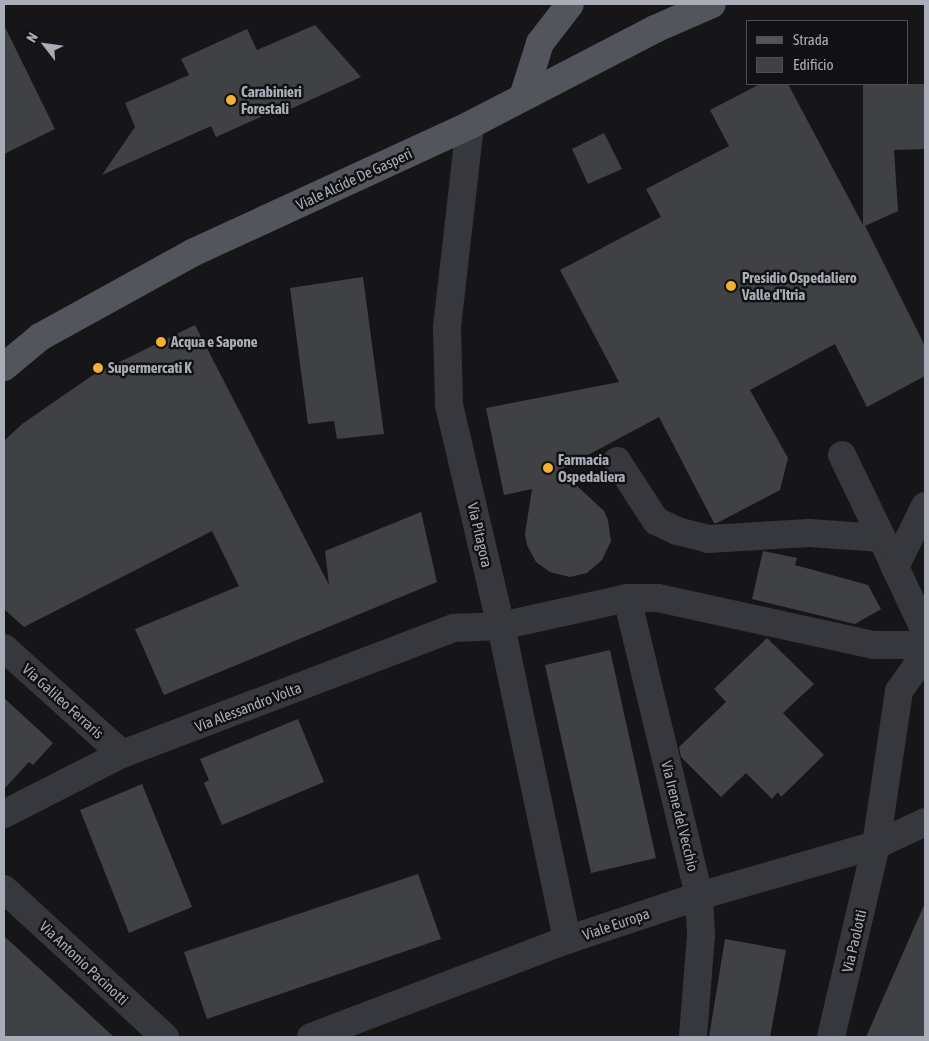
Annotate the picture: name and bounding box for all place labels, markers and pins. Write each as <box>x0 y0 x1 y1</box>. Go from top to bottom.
place label: Carabinieri Forestali <box>241 82 302 117</box>
marker: Carabinieri Forestali <box>225 94 237 106</box>
place label: Presidio Ospedaliero Valle d'Itria <box>742 268 857 303</box>
marker: Presidio Ospedaliero Valle d'Itria <box>724 279 738 293</box>
place label: Acqua e Sapone <box>171 333 258 351</box>
marker: Acqua e Sapone <box>155 336 167 348</box>
place label: Supermercati K <box>108 359 192 377</box>
marker: Supermercati K <box>92 362 104 374</box>
place label: Farmacia Ospedaliera <box>558 450 625 485</box>
marker: Farmacia Ospedaliera <box>542 462 554 474</box>

